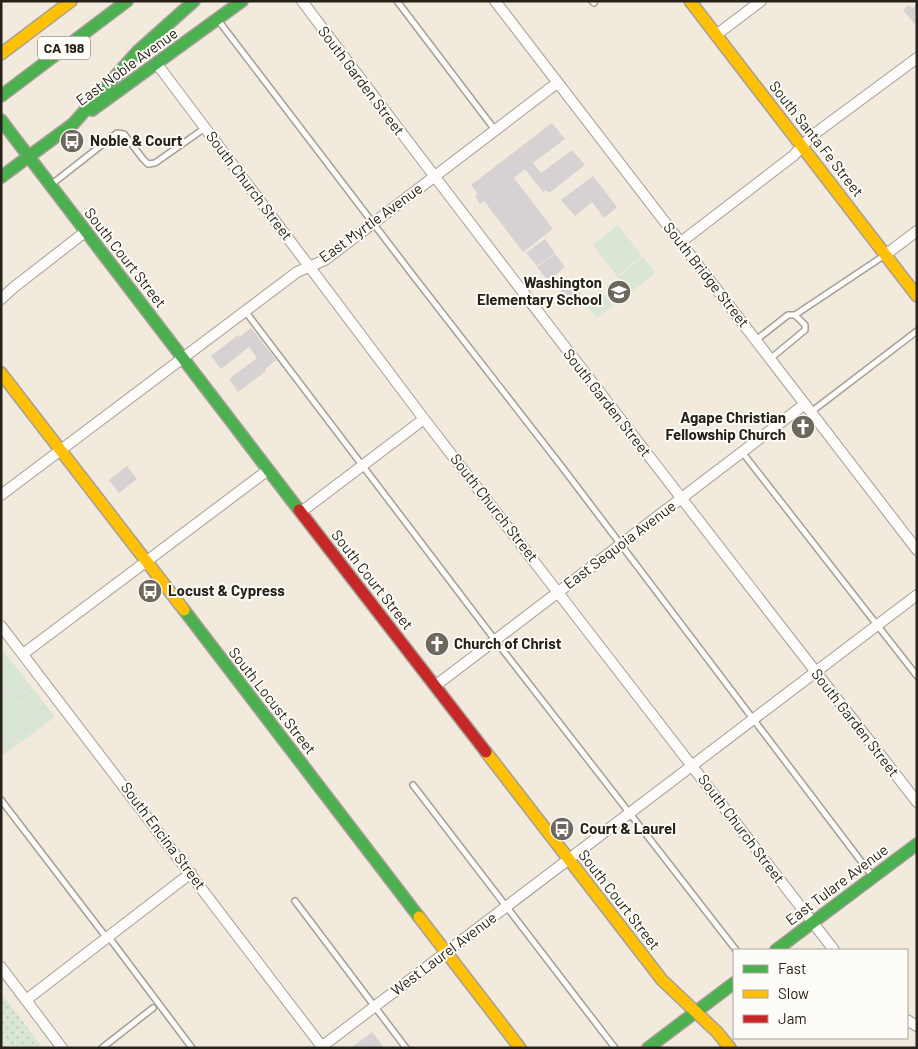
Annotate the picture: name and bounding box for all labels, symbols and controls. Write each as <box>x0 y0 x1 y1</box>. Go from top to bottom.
street label: South Garden Street <box>315 22 409 138</box>
street label: East Noble Avenue <box>72 23 181 109</box>
road number: CA 198 <box>38 36 90 59</box>
street label: South Santa Fe Street <box>766 77 868 200</box>
street label: South Church Street <box>203 127 297 244</box>
bus stop icon: Noble & Court <box>59 128 85 154</box>
place label: Noble & Court <box>90 131 183 149</box>
street label: East Myrtle Avenue <box>315 179 426 266</box>
street label: South Court Street <box>81 204 170 311</box>
street label: South Bridge Street <box>660 218 753 331</box>
place label: Washington Elementary School <box>477 273 602 308</box>
school or university icon: Washington Elementary School <box>606 279 632 305</box>
street label: South Garden Street <box>560 345 655 460</box>
place label: Agape Christian Fellowship Church <box>665 408 786 443</box>
church icon: Agape Christian Fellowship Church <box>790 414 816 440</box>
street label: South Church Street <box>447 450 543 565</box>
street label: East Sequoia Avenue <box>560 496 679 592</box>
street label: South Court Street <box>328 526 417 633</box>
bus stop icon: Locust & Cypress <box>137 578 163 604</box>
place label: Locust & Cypress <box>168 581 285 599</box>
church icon: Church of Christ <box>424 631 450 657</box>
place label: Church of Christ <box>454 634 562 652</box>
street label: South Locust Street <box>225 643 320 757</box>
street label: South Garden Street <box>808 665 903 780</box>
street label: South Church Street <box>695 770 789 887</box>
street label: South Encina Street <box>118 778 210 893</box>
bus stop icon: Court & Laurel <box>549 816 575 842</box>
place label: Court & Laurel <box>580 819 676 837</box>
street label: East Tulare Avenue <box>782 840 891 929</box>
street label: South Court Street <box>575 846 664 953</box>
street label: West Laurel Avenue <box>387 908 500 999</box>
legend <box>733 949 908 1039</box>
text: Fast <box>778 959 806 977</box>
text: Slow <box>778 984 809 1002</box>
text: Jam <box>778 1009 807 1027</box>

